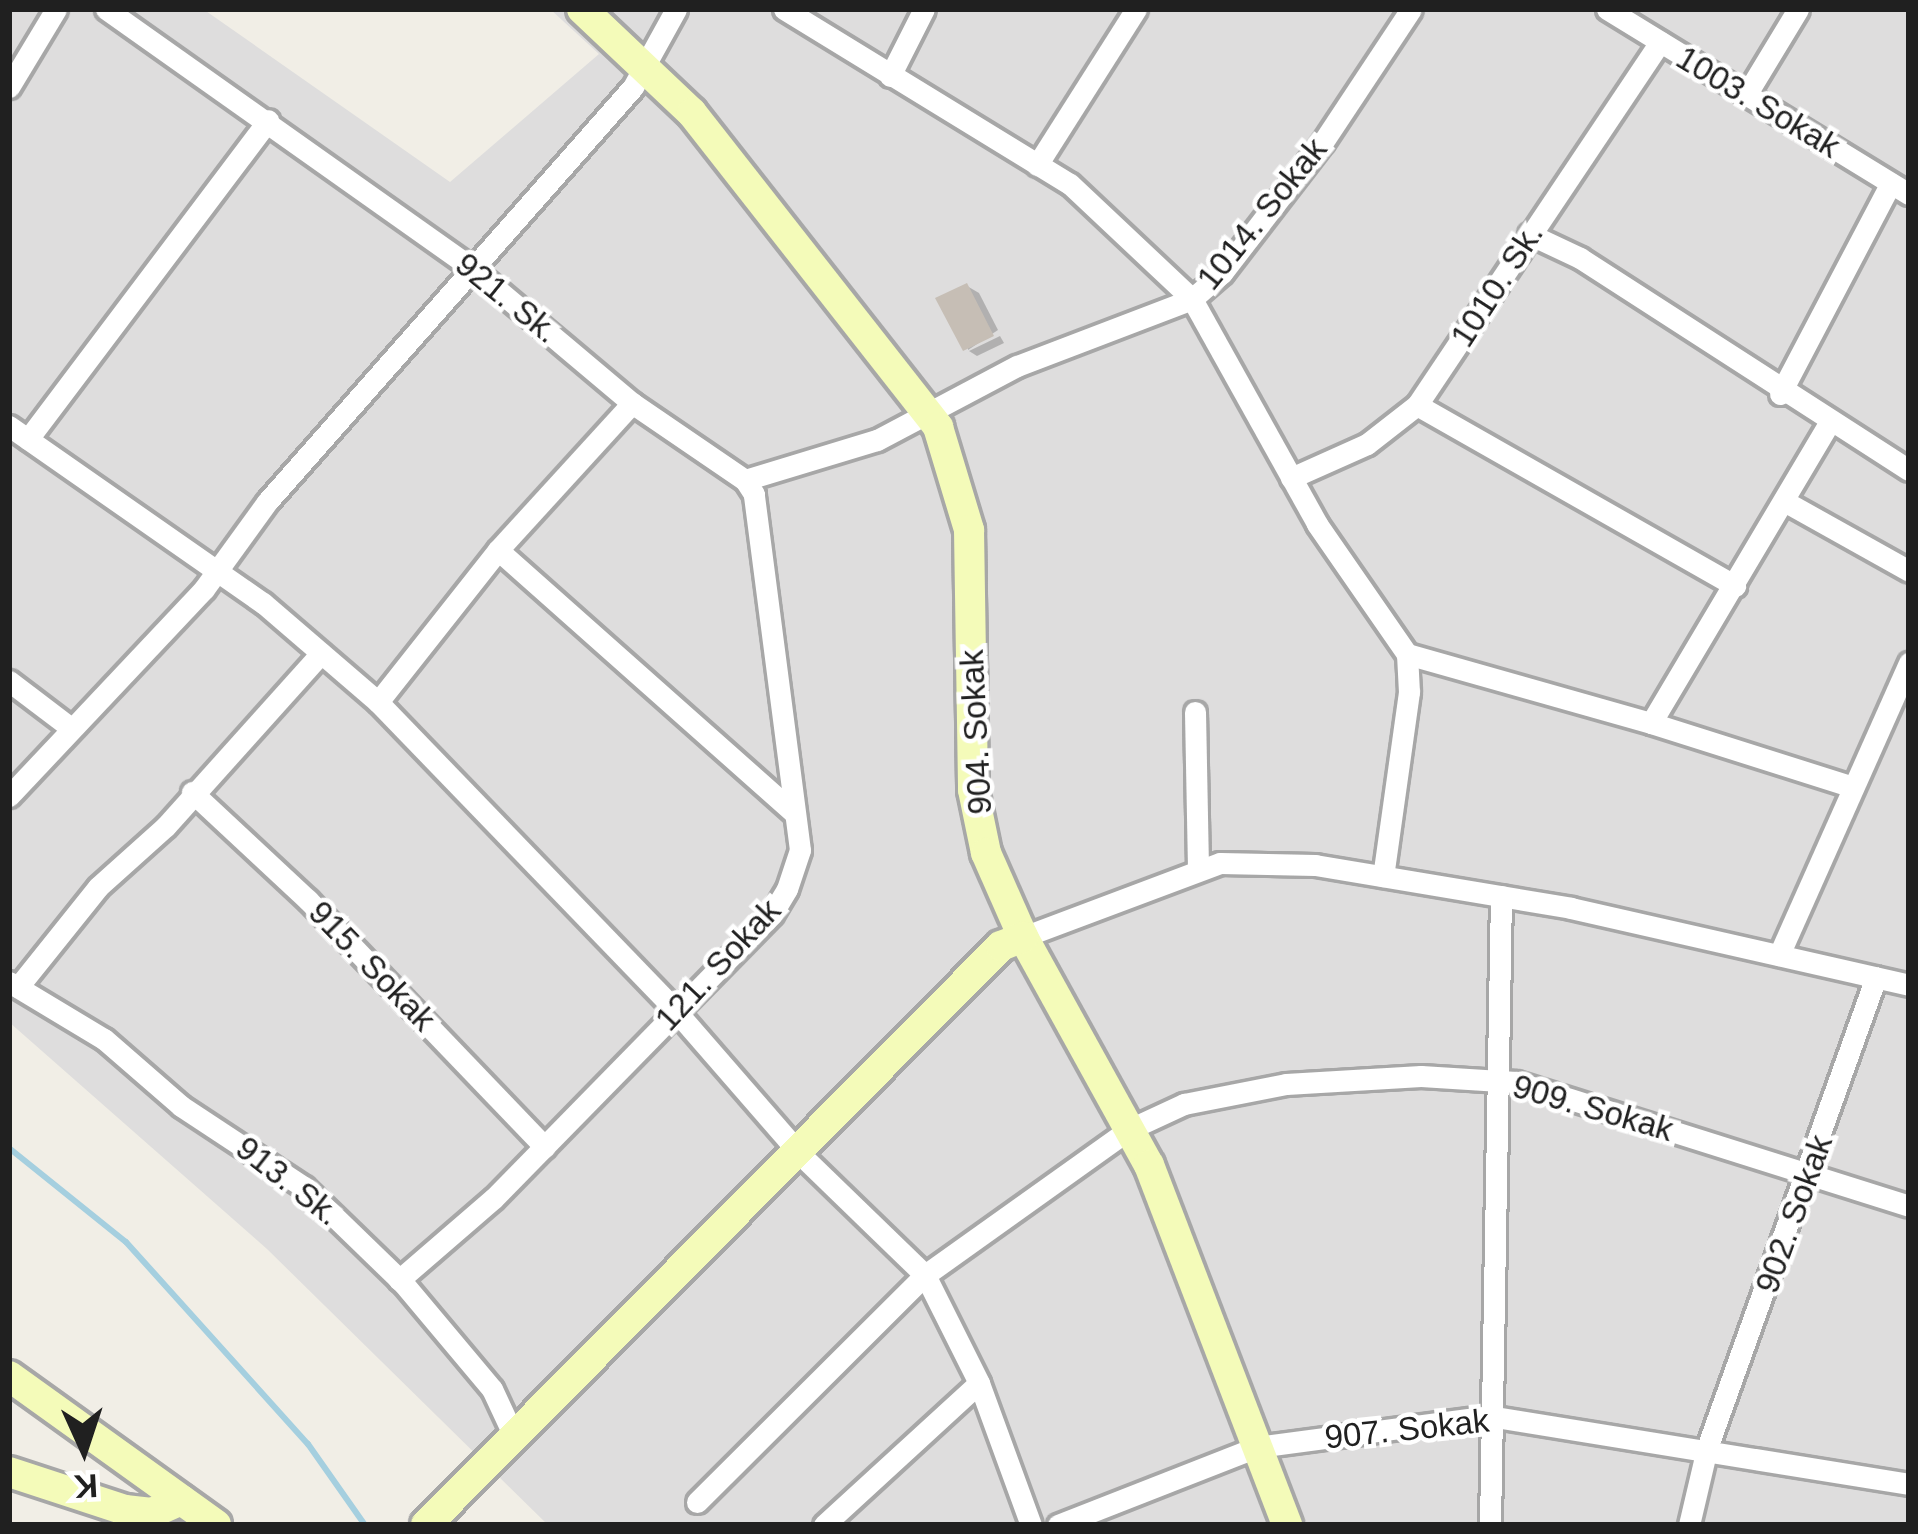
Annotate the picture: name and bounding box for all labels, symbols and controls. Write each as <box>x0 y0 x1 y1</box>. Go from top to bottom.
street label: 1003. Sokak <box>1669 38 1847 166</box>
street label: 1014. Sokak <box>1189 130 1335 298</box>
street label: 1010. Sk. <box>1442 216 1552 354</box>
street label: 921. Sk. <box>447 245 567 351</box>
street label: 904. Sokak <box>952 649 1000 815</box>
street label: 121. Sokak <box>647 891 789 1039</box>
street label: 915. Sokak <box>300 893 444 1039</box>
street label: 909. Sokak <box>1508 1066 1678 1150</box>
street label: 913. Sk. <box>228 1128 348 1234</box>
street label: 902. Sokak <box>1747 1130 1841 1298</box>
north arrow <box>24 1390 144 1510</box>
street label: 907. Sokak <box>1323 1401 1491 1457</box>
text: K <box>73 1467 99 1506</box>

